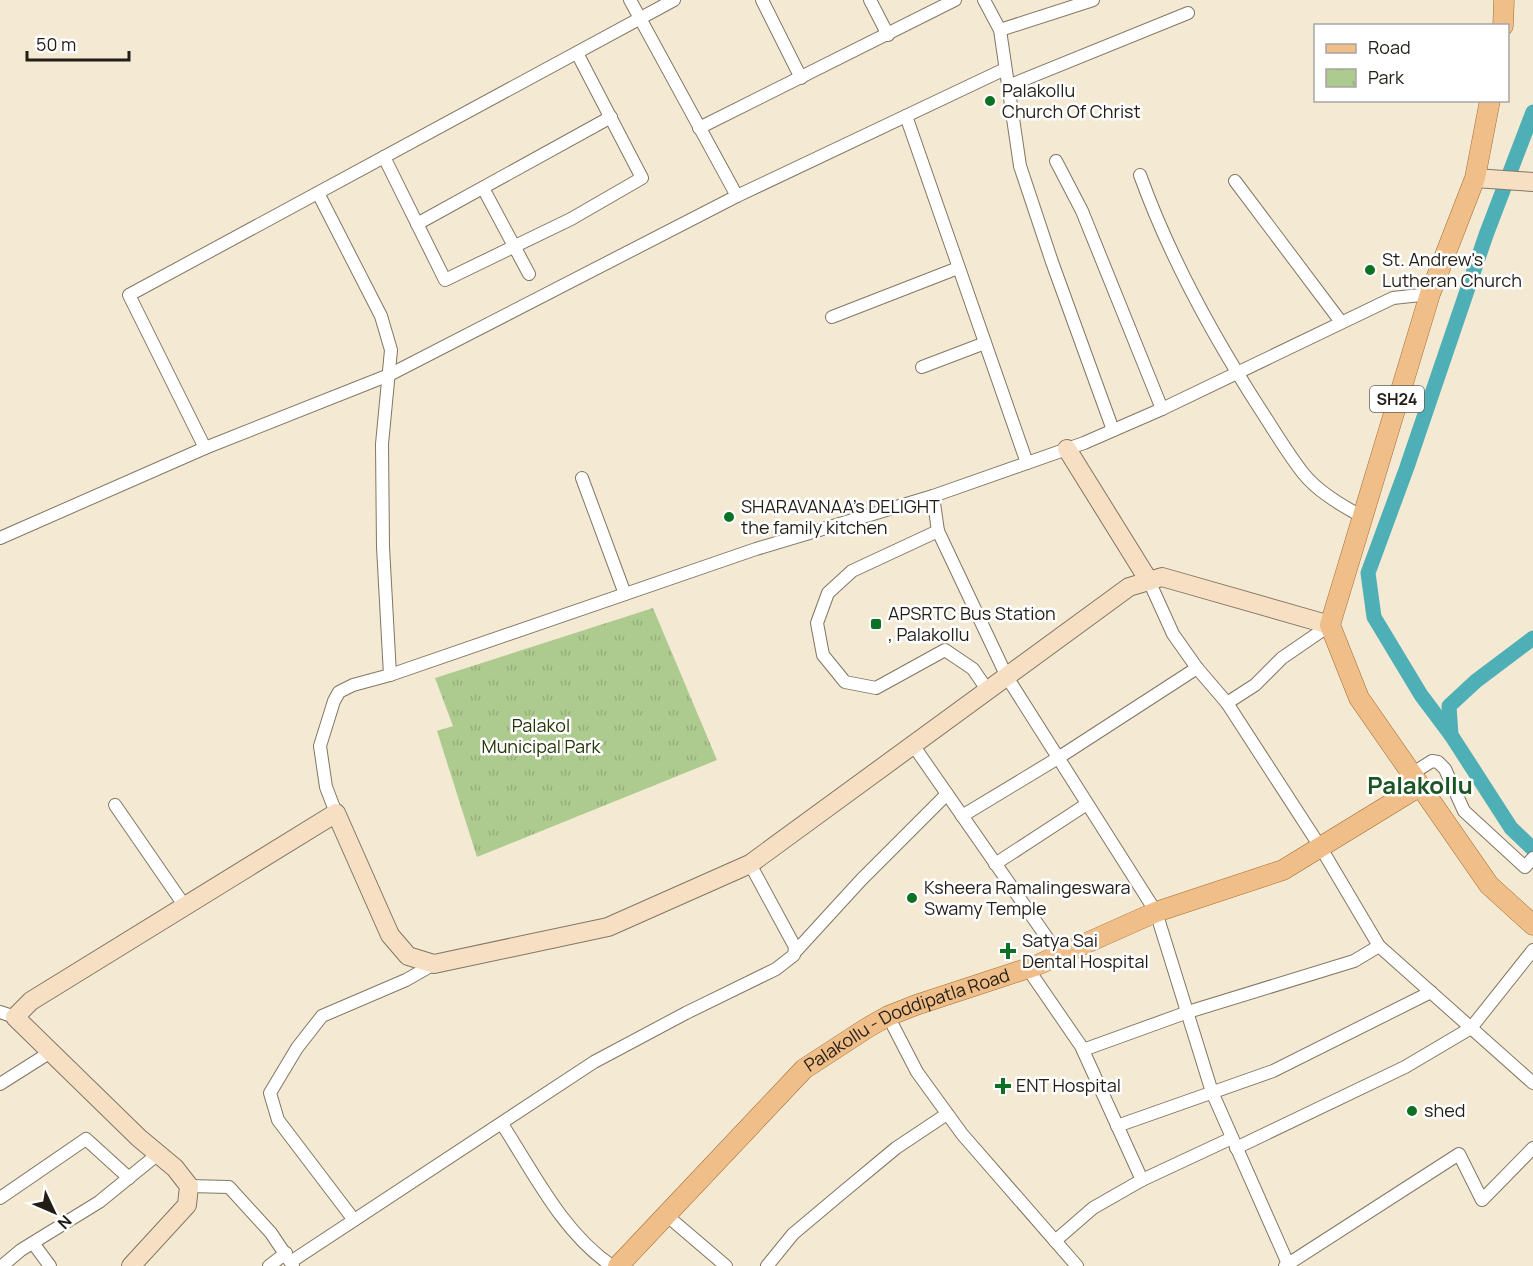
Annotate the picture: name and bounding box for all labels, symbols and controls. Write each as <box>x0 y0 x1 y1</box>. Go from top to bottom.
scale bar <box>27 24 129 62</box>
legend <box>1314 24 1509 102</box>
text: 50 m <box>36 32 76 56</box>
text: Road <box>1368 35 1411 59</box>
text: Park <box>1368 65 1405 89</box>
place label: Palakollu Church Of Christ <box>1002 78 1141 123</box>
marker: Palakollu Church Of Christ <box>983 94 997 108</box>
place label: St. Andrew's Lutheran Church <box>1382 247 1522 292</box>
marker: St. Andrew's Lutheran Church <box>1363 263 1377 277</box>
road number: SH24 <box>1370 386 1424 412</box>
place label: SHARAVANAA's DELIGHT the family kitchen <box>741 494 940 539</box>
marker: SHARAVANAA's DELIGHT the family kitchen <box>722 510 736 524</box>
place label: APSRTC Bus Station , Palakollu <box>888 601 1056 646</box>
marker: APSRTC Bus Station , Palakollu <box>869 617 883 631</box>
park label: Palakol Municipal Park <box>482 713 602 758</box>
district label: Palakollu <box>1367 768 1473 801</box>
place label: Ksheera Ramalingeswara Swamy Temple <box>924 875 1131 920</box>
marker: Ksheera Ramalingeswara Swamy Temple <box>905 891 919 905</box>
place label: Satya Sai Dental Hospital <box>1022 928 1149 973</box>
marker: Satya Sai Dental Hospital <box>999 942 1017 960</box>
street label: Palakollu - Doddipatla Road <box>799 962 1012 1077</box>
place label: ENT Hospital <box>1016 1073 1121 1097</box>
marker: ENT Hospital <box>994 1077 1012 1095</box>
place label: shed <box>1424 1098 1465 1122</box>
marker: shed <box>1405 1104 1419 1118</box>
north arrow <box>24 1182 84 1242</box>
text: N <box>53 1211 77 1234</box>

